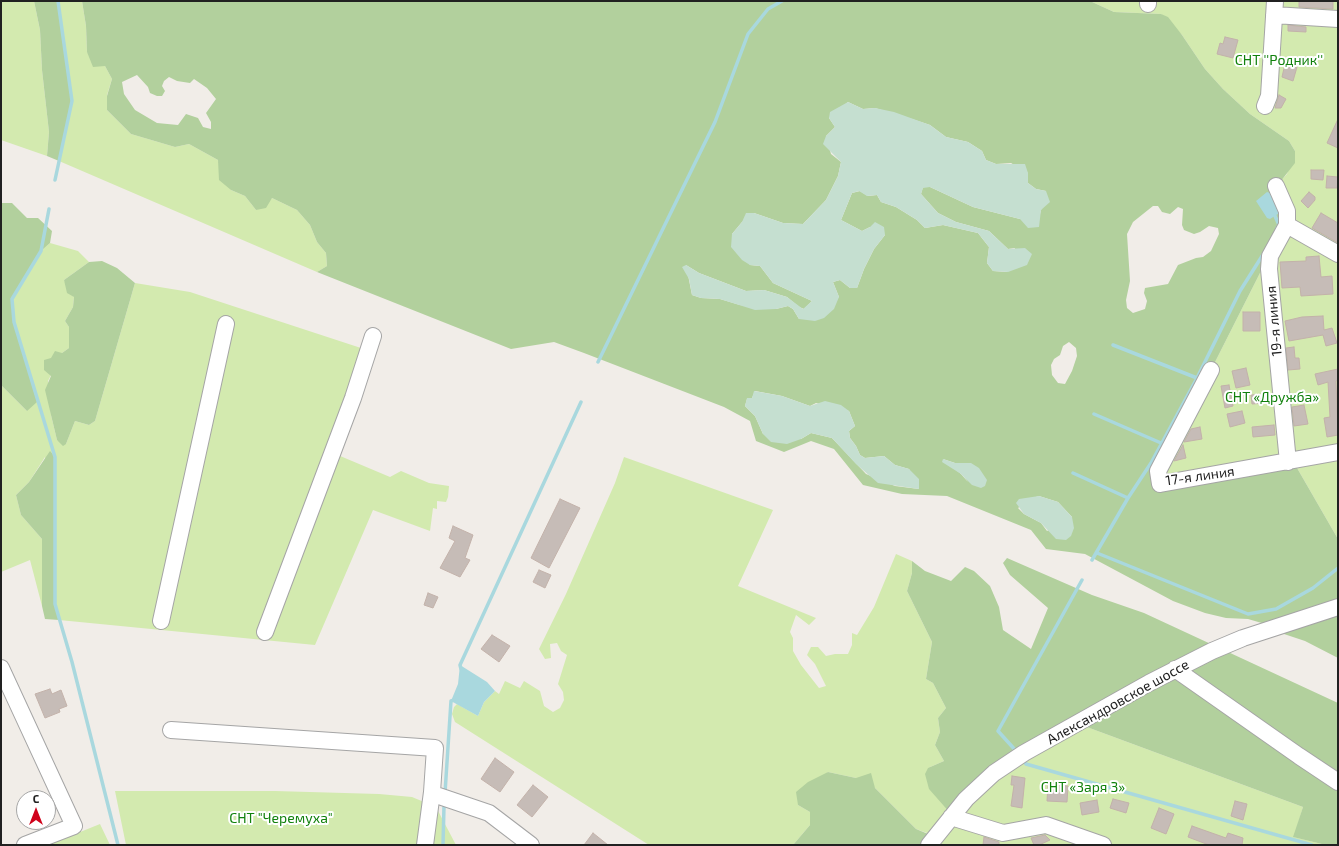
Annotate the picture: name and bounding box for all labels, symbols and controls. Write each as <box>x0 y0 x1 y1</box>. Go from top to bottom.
park label: СНТ ''Родник'' <box>1235 52 1323 68</box>
street label: 19-я линия <box>1263 285 1285 357</box>
park label: СНТ «Дружба» <box>1225 389 1319 405</box>
street label: 17-я линия <box>1164 463 1236 489</box>
street label: Александровское шоссе <box>1044 656 1192 748</box>
park label: СНТ «Заря 3» <box>1041 779 1125 795</box>
north arrow <box>16 790 56 830</box>
text: С <box>33 792 39 805</box>
park label: СНТ "Черемуха" <box>229 810 333 826</box>

